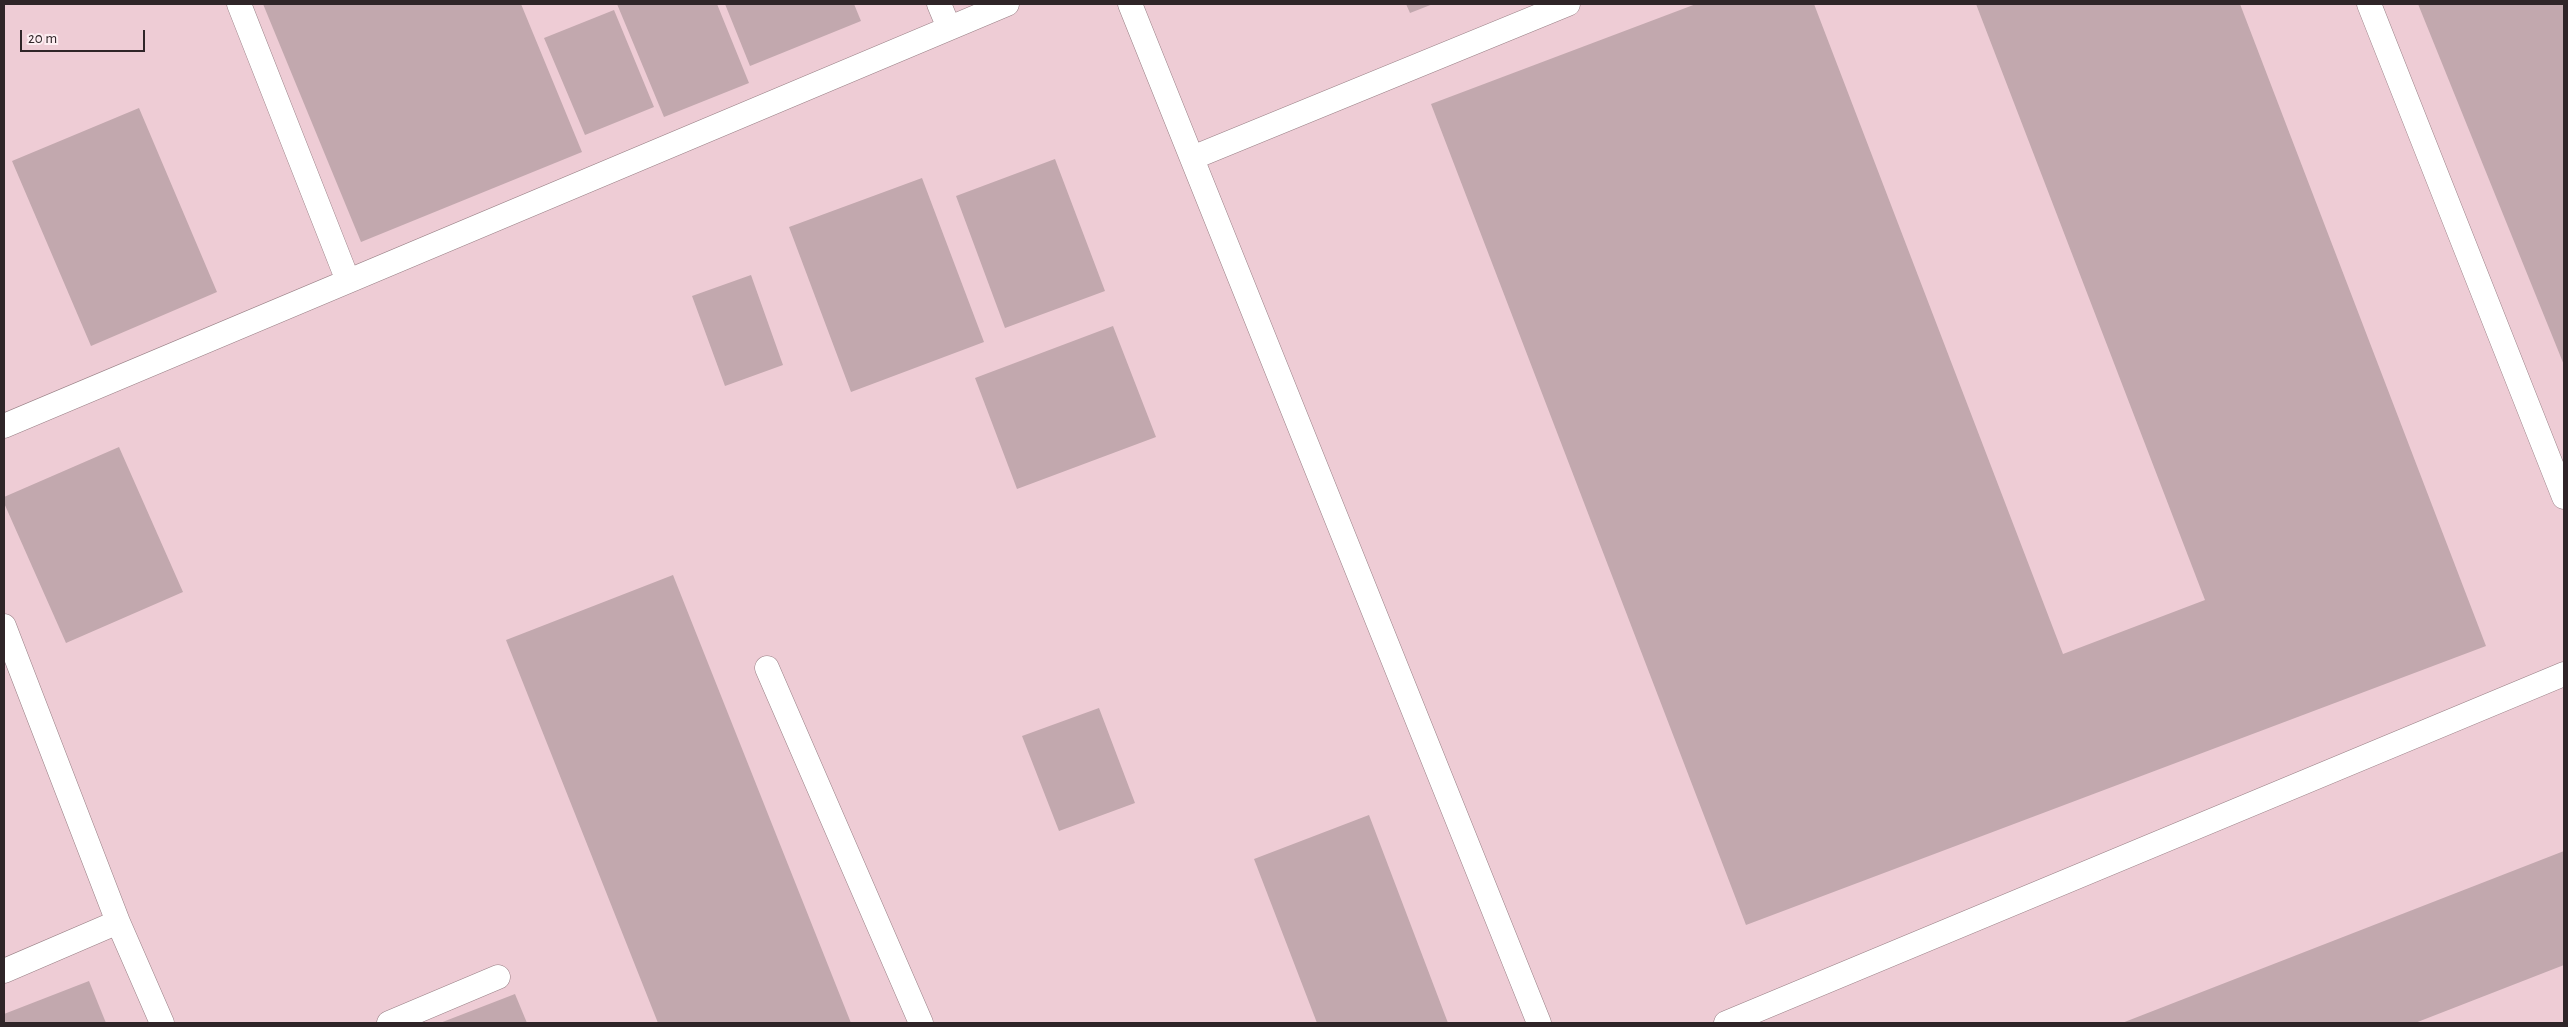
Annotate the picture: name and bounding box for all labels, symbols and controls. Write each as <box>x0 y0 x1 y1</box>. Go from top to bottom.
scale bar <box>22 20 148 52</box>
text: 20 m <box>28 31 57 46</box>

